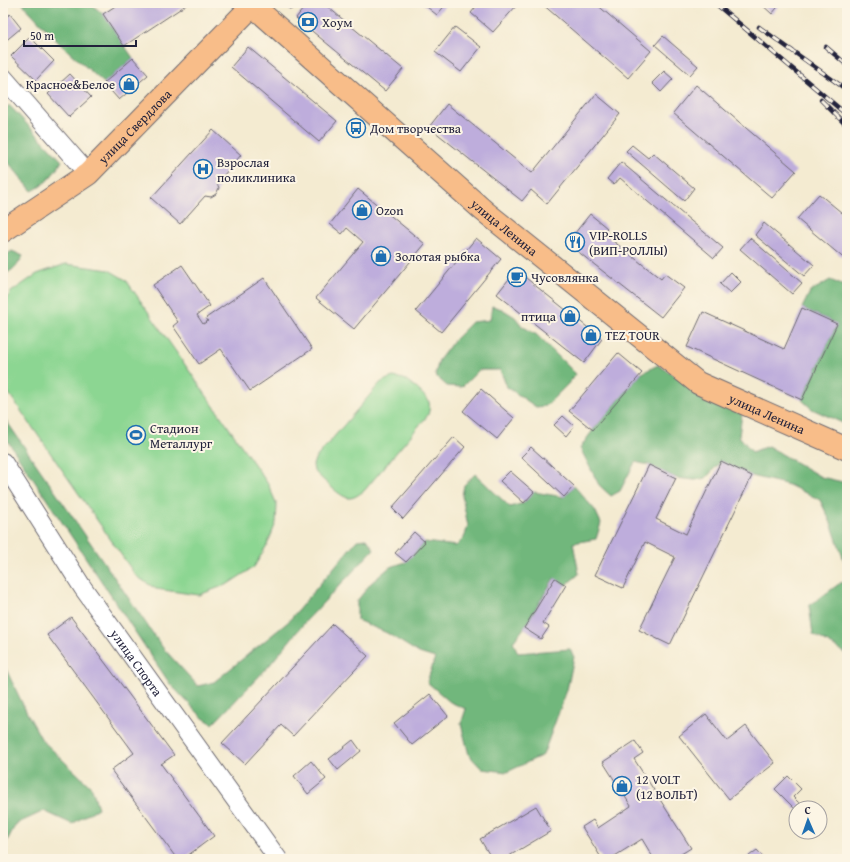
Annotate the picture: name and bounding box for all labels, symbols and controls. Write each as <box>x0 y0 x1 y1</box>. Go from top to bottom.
bank icon: Хоум <box>297 11 319 33</box>
place label: Хоум <box>322 13 353 32</box>
scale bar <box>24 22 136 48</box>
text: 50 m <box>30 27 54 44</box>
shop icon: Красное&Белое <box>118 73 140 95</box>
place label: Красное&Белое <box>26 75 115 94</box>
street label: улица Свердлова <box>93 84 176 169</box>
bus stop icon: Дом творчества <box>345 117 367 139</box>
place label: Дом творчества <box>369 119 462 138</box>
place label: Взрослая поликлиника <box>217 153 297 187</box>
hospital icon: Взрослая поликлиника <box>192 158 214 180</box>
street label: улица Ленина <box>466 194 542 261</box>
shop icon: Ozon <box>351 199 373 221</box>
place label: Ozon <box>376 201 404 220</box>
place label: VIP-ROLLS (ВИП-РОЛЛЫ) <box>589 226 668 260</box>
restaurant icon: VIP-ROLLS (ВИП-РОЛЛЫ) <box>564 231 586 253</box>
shop icon: Золотая рыбка <box>370 245 392 267</box>
place label: Золотая рыбка <box>395 247 481 266</box>
cafe icon: Чусовлянка <box>506 266 528 288</box>
place label: Чусовлянка <box>531 268 599 287</box>
shop icon: птица <box>559 305 581 327</box>
place label: птица <box>521 307 557 326</box>
shop icon: TEZ TOUR <box>580 324 602 346</box>
place label: TEZ TOUR <box>605 326 660 345</box>
street label: улица Ленина <box>725 388 808 439</box>
place label: Стадион Металлург <box>150 419 213 453</box>
sports icon: Стадион Металлург <box>125 424 147 446</box>
street label: улица Спорта <box>105 625 167 701</box>
place label: 12 VOLT (12 ВОЛЬТ) <box>636 770 698 804</box>
shop icon: 12 VOLT (12 ВОЛЬТ) <box>611 775 633 797</box>
north arrow <box>788 800 828 840</box>
text: С <box>804 802 811 818</box>

